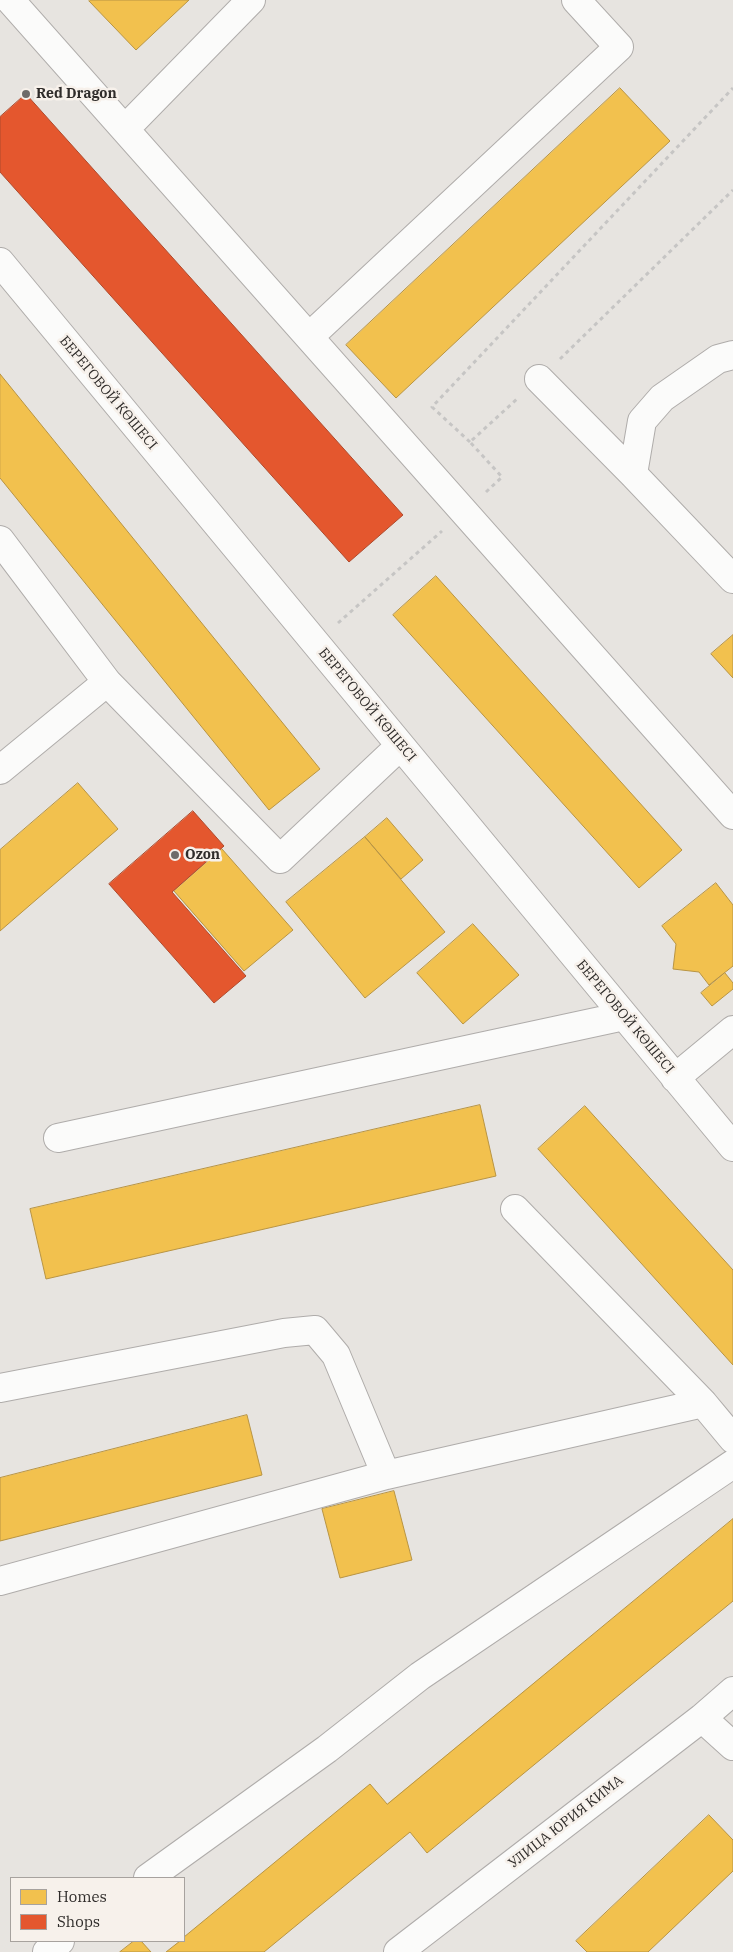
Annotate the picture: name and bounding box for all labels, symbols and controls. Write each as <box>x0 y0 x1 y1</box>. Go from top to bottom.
place label: Red Dragon <box>36 86 117 102</box>
marker: Red Dragon <box>20 88 32 100</box>
street label: БЕРЕГОВОЙ КӨШЕСІ <box>56 333 160 453</box>
street label: БЕРЕГОВОЙ КӨШЕСІ <box>315 645 419 765</box>
place label: Ozon <box>185 847 220 863</box>
marker: Ozon <box>169 849 181 861</box>
street label: БЕРЕГОВОЙ КӨШЕСІ <box>573 957 677 1077</box>
street label: УЛИЦА ЮРИЯ КИМА <box>505 1772 627 1872</box>
legend <box>10 1877 185 1942</box>
text: Homes <box>57 1887 107 1906</box>
text: Shops <box>57 1912 100 1931</box>

